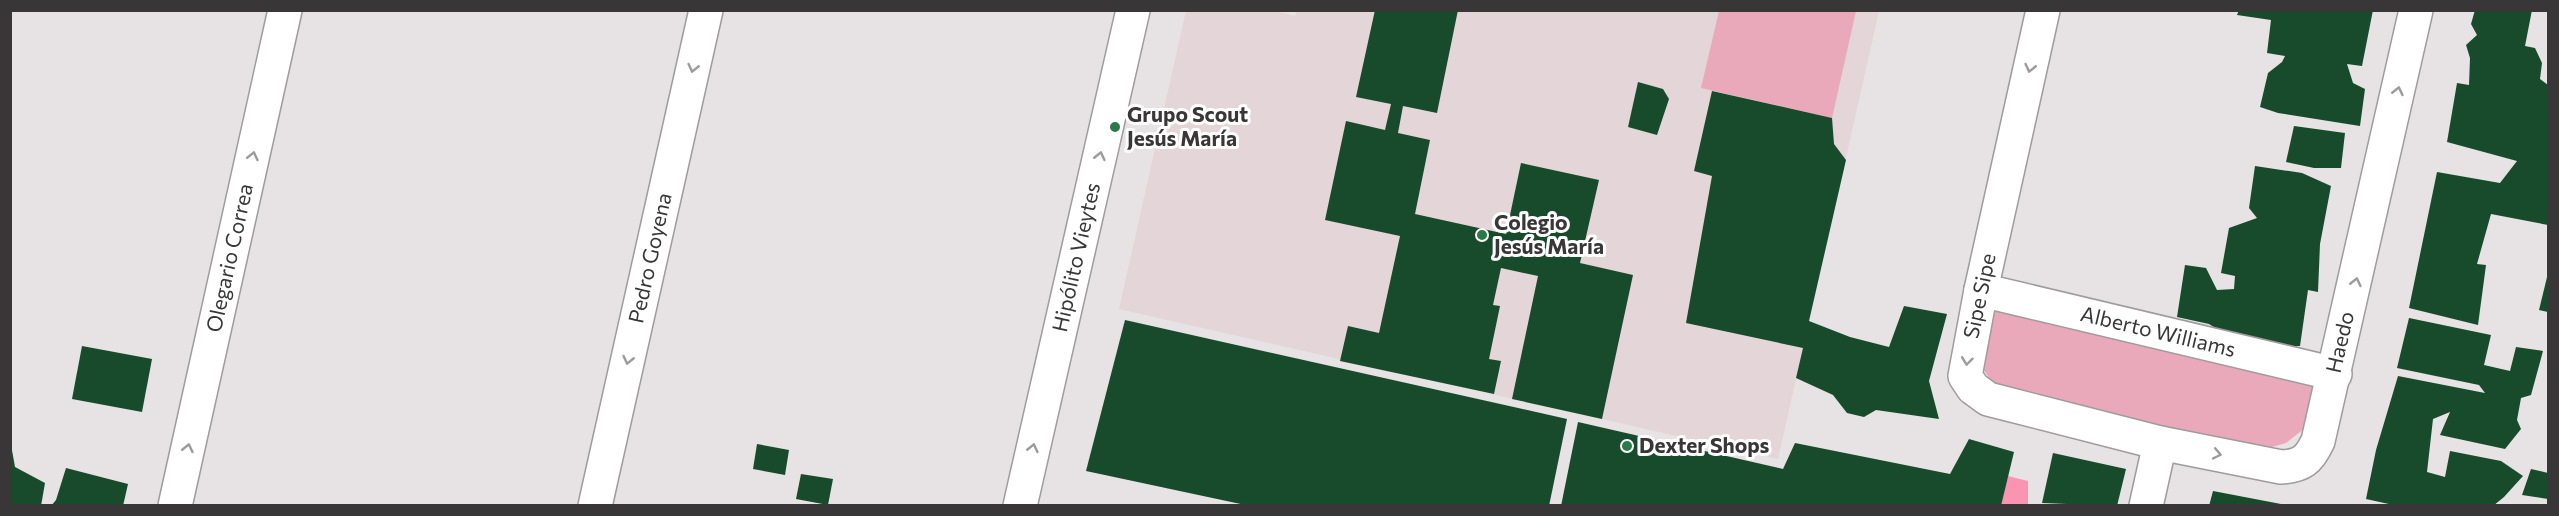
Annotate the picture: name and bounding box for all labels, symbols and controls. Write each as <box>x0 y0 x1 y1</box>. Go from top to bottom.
one-way arrow <box>688 62 701 72</box>
one-way arrow <box>2025 62 2038 72</box>
one-way arrow <box>2391 86 2404 96</box>
place label: Grupo Scout Jesús María <box>1127 101 1248 150</box>
marker: Grupo Scout Jesús María <box>1108 120 1122 134</box>
one-way arrow <box>245 151 258 161</box>
one-way arrow <box>1093 151 1106 161</box>
street label: Hipólito Vieytes <box>1046 180 1104 334</box>
street label: Olegario Correa <box>200 181 257 334</box>
street label: Pedro Goyena <box>622 190 676 325</box>
place label: Colegio Jesús María <box>1494 209 1604 258</box>
marker: Colegio Jesús María <box>1475 228 1489 242</box>
street label: Sipe Sipe <box>1957 251 2000 341</box>
one-way arrow <box>2348 277 2361 287</box>
street label: Alberto Williams <box>2078 300 2238 361</box>
street label: Haedo <box>2320 309 2358 375</box>
one-way arrow <box>622 355 635 365</box>
one-way arrow <box>1961 356 1974 365</box>
place label: Dexter Shops <box>1639 432 1769 457</box>
marker: Dexter Shops <box>1620 439 1634 453</box>
one-way arrow <box>180 444 193 454</box>
one-way arrow <box>1026 444 1039 454</box>
one-way arrow <box>2212 447 2222 460</box>

